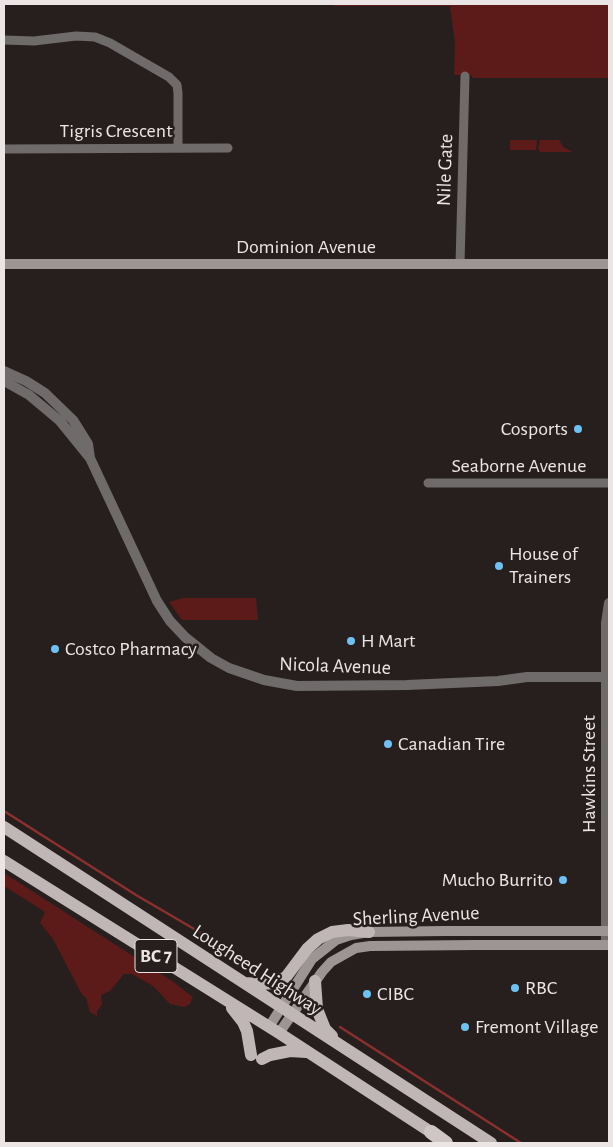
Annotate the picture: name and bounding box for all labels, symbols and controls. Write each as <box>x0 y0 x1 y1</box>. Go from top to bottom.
street label: Tigris Crescent <box>59 119 173 143</box>
street label: Nile Gate <box>432 133 458 207</box>
street label: Dominion Avenue <box>236 235 376 259</box>
place label: Cosports <box>501 417 568 441</box>
marker: Cosports <box>572 423 584 435</box>
street label: Seaborne Avenue <box>452 454 586 478</box>
place label: House of Trainers <box>509 542 578 589</box>
marker: House of Trainers <box>493 560 505 572</box>
place label: H Mart <box>361 629 415 653</box>
marker: H Mart <box>345 635 357 647</box>
place label: Costco Pharmacy <box>65 637 197 661</box>
marker: Costco Pharmacy <box>49 643 61 655</box>
street label: Nicola Avenue <box>279 652 391 680</box>
street label: Hawkins Street <box>577 715 601 833</box>
place label: Canadian Tire <box>398 732 505 756</box>
marker: Canadian Tire <box>382 738 394 750</box>
place label: Mucho Burrito <box>442 868 553 892</box>
marker: Mucho Burrito <box>557 874 569 886</box>
street label: Sherling Avenue <box>352 901 480 931</box>
street label: Lougheed Highway <box>188 919 326 1021</box>
road number: BC 7 <box>135 939 177 972</box>
place label: RBC <box>525 976 557 1000</box>
place label: CIBC <box>377 982 414 1006</box>
marker: RBC <box>509 982 521 994</box>
marker: CIBC <box>361 988 373 1000</box>
place label: Fremont Village <box>475 1015 598 1039</box>
marker: Fremont Village <box>459 1021 471 1033</box>

